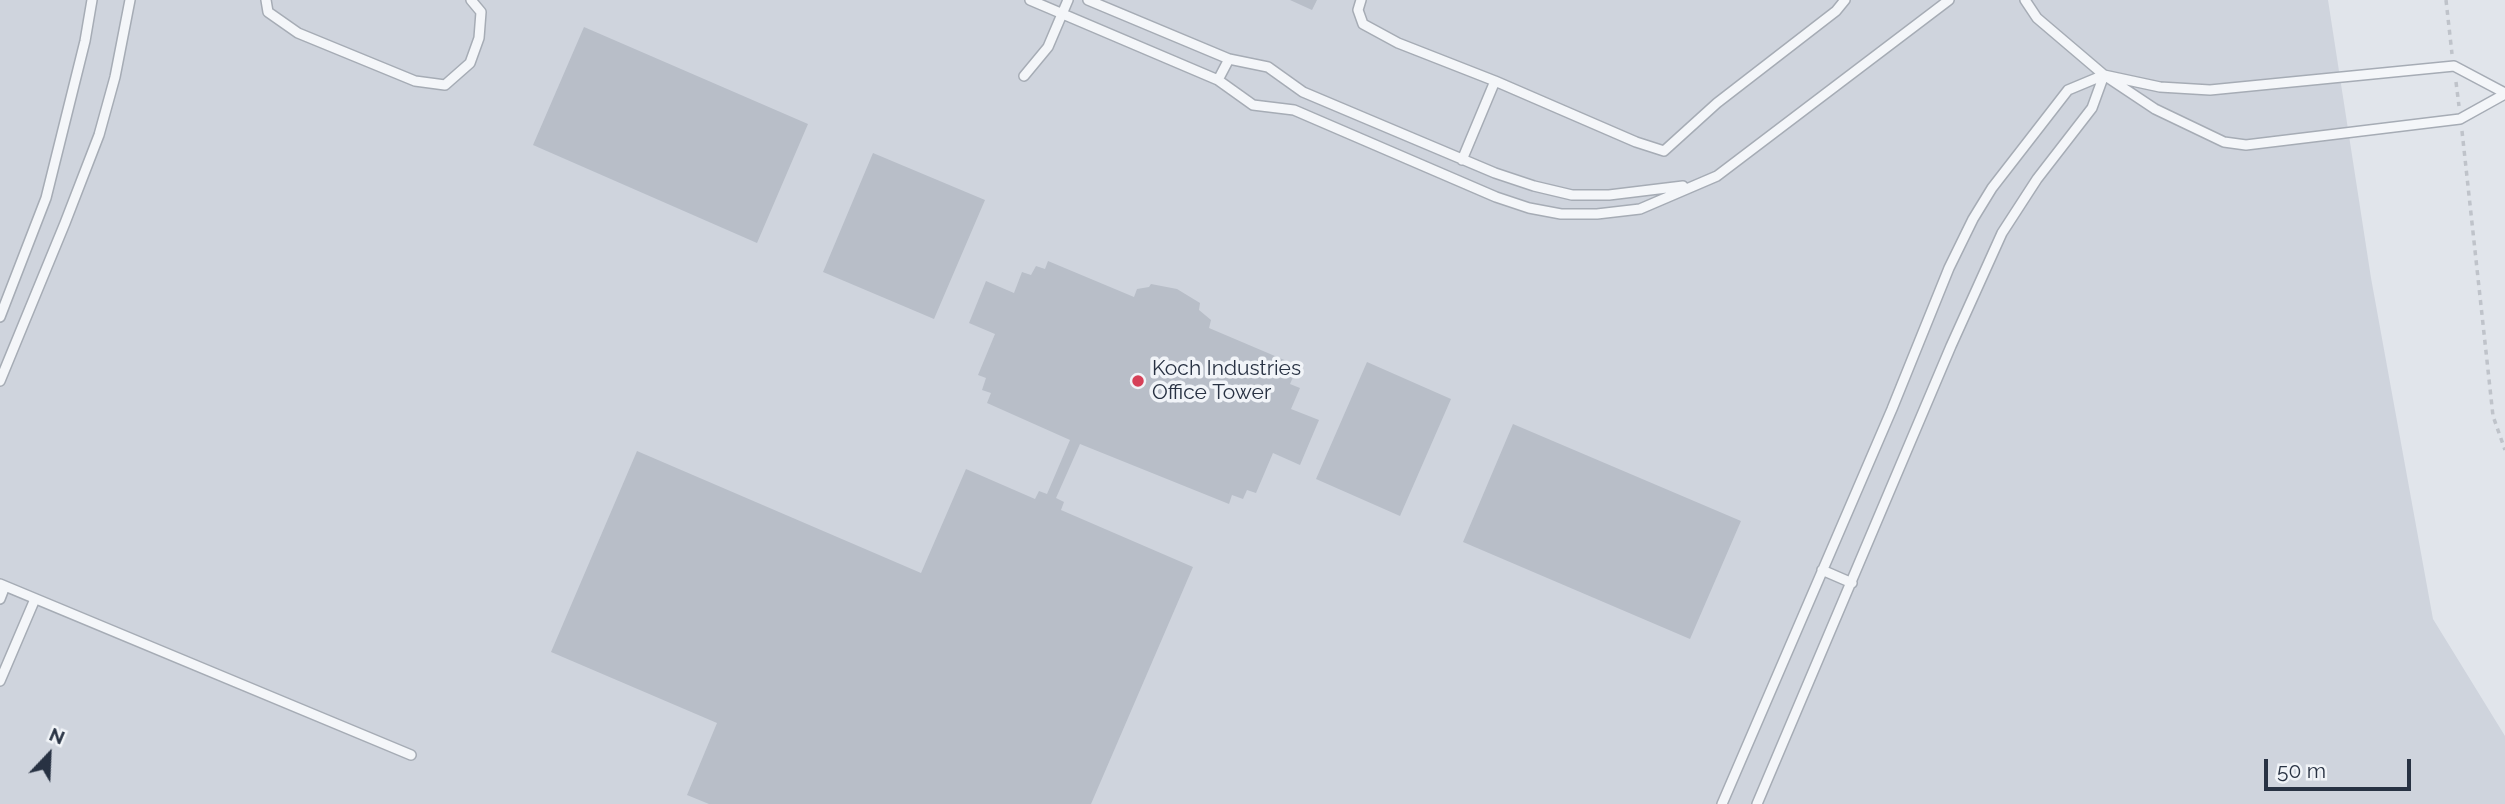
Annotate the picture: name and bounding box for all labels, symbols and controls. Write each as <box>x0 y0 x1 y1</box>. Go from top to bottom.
place label: Koch Industries Office Tower <box>1152 356 1301 406</box>
marker: Koch Industries Office Tower <box>1130 373 1146 389</box>
north arrow <box>14 720 84 790</box>
text: N <box>46 723 68 749</box>
scale bar <box>2267 744 2414 788</box>
text: 50 m <box>2277 758 2326 783</box>

